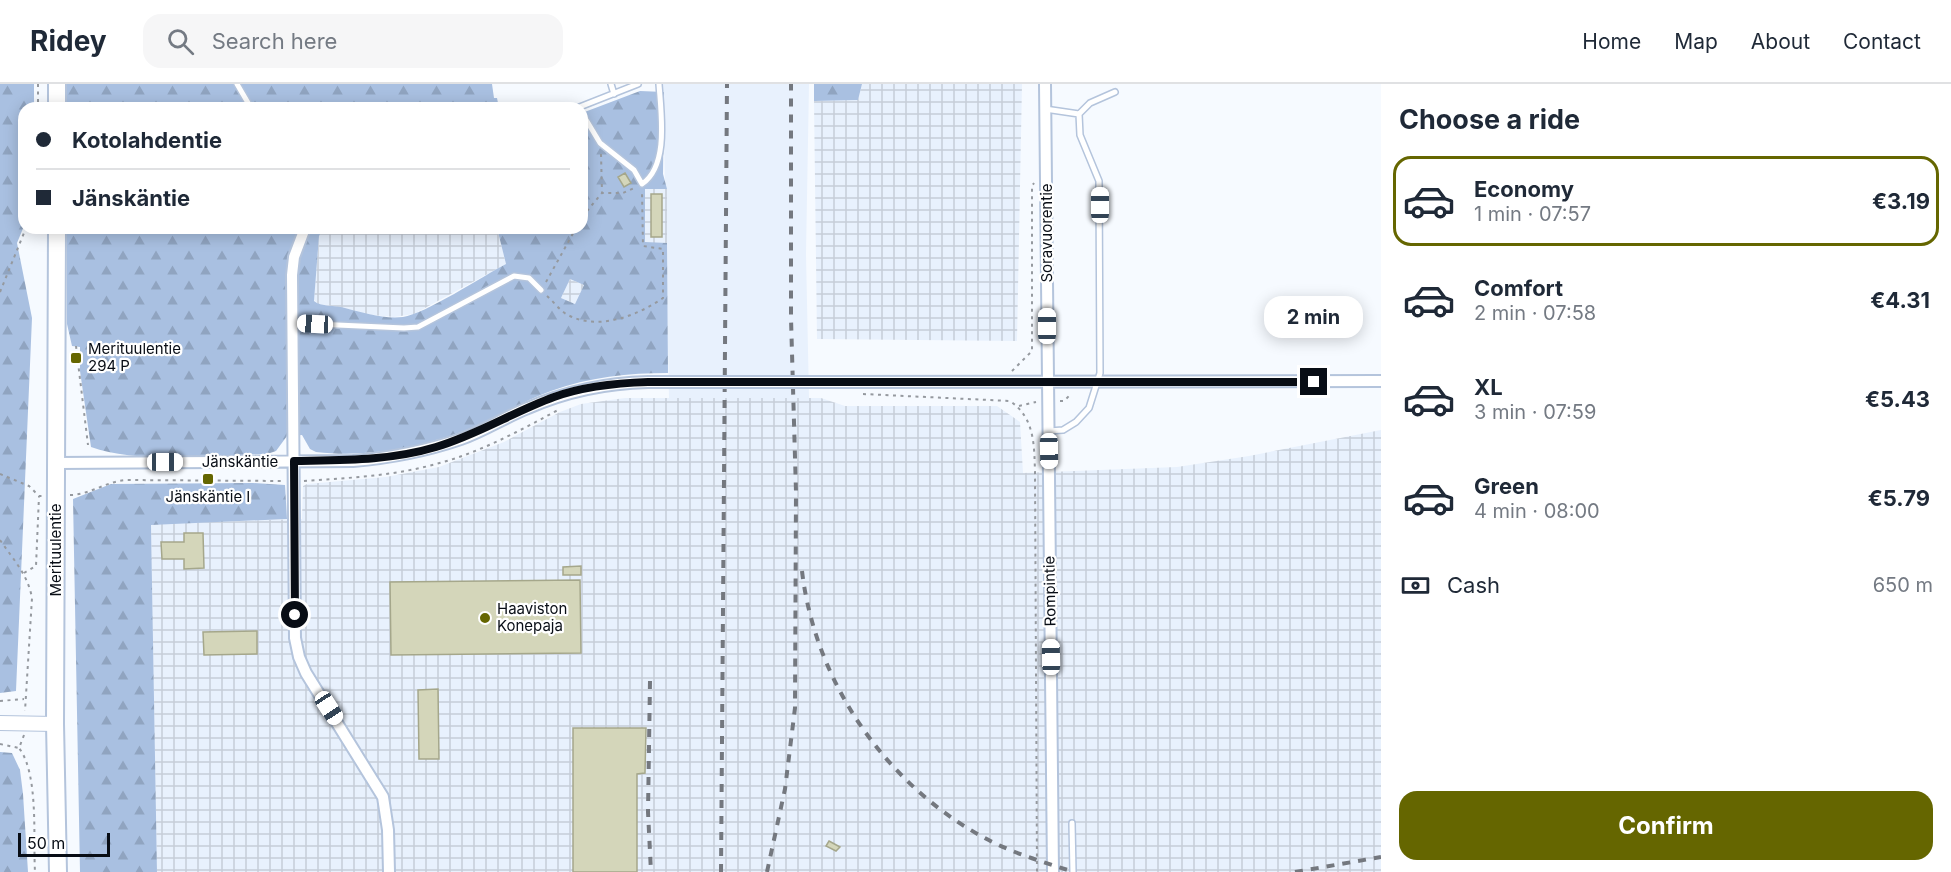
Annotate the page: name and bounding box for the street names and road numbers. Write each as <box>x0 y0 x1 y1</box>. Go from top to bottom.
street label: Soravuorentie <box>1037 183 1056 283</box>
street label: Jänskäntie <box>202 452 278 471</box>
street label: Merituulentie <box>46 504 65 596</box>
street label: Rompintie <box>1039 556 1060 626</box>

